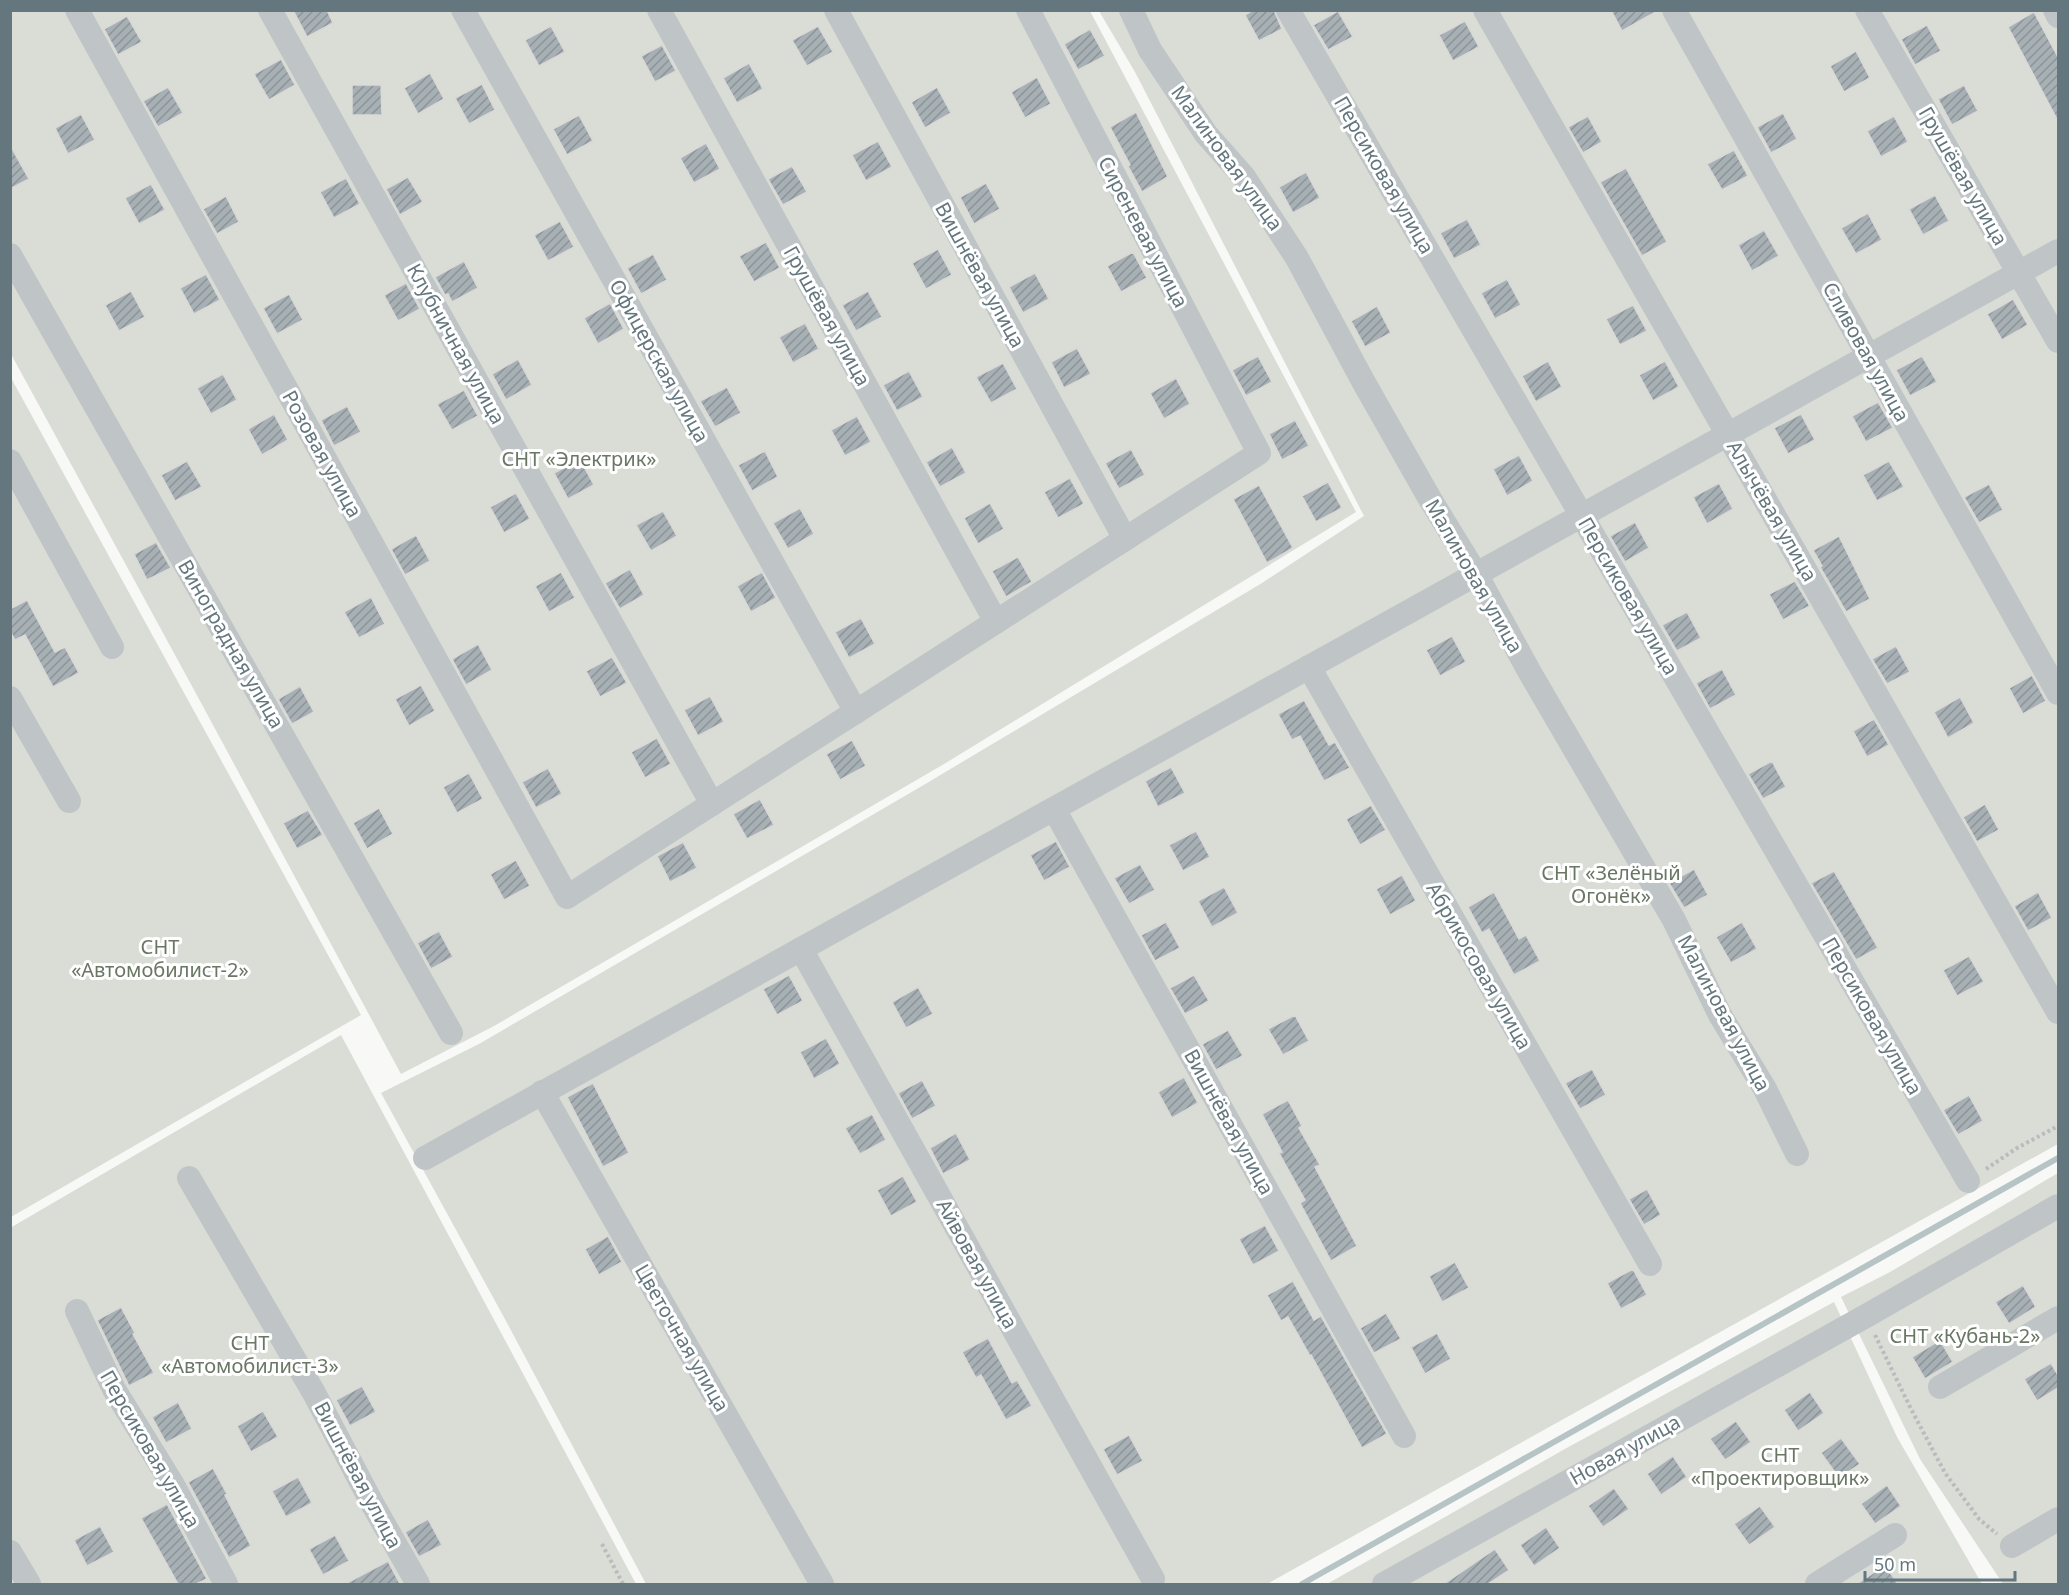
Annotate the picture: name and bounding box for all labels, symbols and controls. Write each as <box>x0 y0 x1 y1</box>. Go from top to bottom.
street label: Малиновая улица <box>1166 80 1289 236</box>
street label: Персиковая улица <box>1328 91 1441 259</box>
street label: Грушёвая улица <box>1913 101 2014 250</box>
street label: Сиреневая улица <box>1092 151 1195 312</box>
street label: Вишнёвая улица <box>929 197 1032 352</box>
street label: Грушёвая улица <box>778 241 877 391</box>
street label: Клубничная улица <box>401 259 512 429</box>
street label: Офицерская улица <box>603 274 715 447</box>
street label: Сливовая улица <box>1817 277 1916 427</box>
street label: Розовая улица <box>276 385 368 522</box>
street label: Алычёвая улица <box>1721 435 1824 586</box>
park label: СНТ «Электрик» <box>502 445 656 472</box>
street label: Малиновая улица <box>1419 494 1529 658</box>
street label: Персиковая улица <box>1572 512 1685 680</box>
street label: Виноградная улица <box>172 554 291 733</box>
park label: СНТ «Зелёный Огонёк» <box>1541 859 1681 909</box>
street label: Абрикосовая улица <box>1421 877 1538 1054</box>
street label: Малиновая улица <box>1672 930 1777 1096</box>
street label: Персиковая улица <box>1816 932 1929 1100</box>
park label: СНТ «Автомобилист-2» <box>71 933 249 983</box>
street label: Вишнёвая улица <box>1178 1044 1281 1199</box>
street label: Айвовая улица <box>931 1194 1024 1333</box>
street label: Цветочная улица <box>629 1259 736 1417</box>
park label: СНТ «Кубань-2» <box>1890 1322 2040 1349</box>
park label: СНТ «Автомобилист-3» <box>161 1329 339 1379</box>
street label: Персиковая улица <box>94 1365 207 1533</box>
street label: Вишнёвая улица <box>308 1397 408 1553</box>
street label: Новая улица <box>1565 1408 1685 1491</box>
park label: СНТ «Проектировщик» <box>1691 1441 1869 1491</box>
scale bar <box>1865 1544 2015 1582</box>
text: 50 m <box>1874 1552 1916 1576</box>

